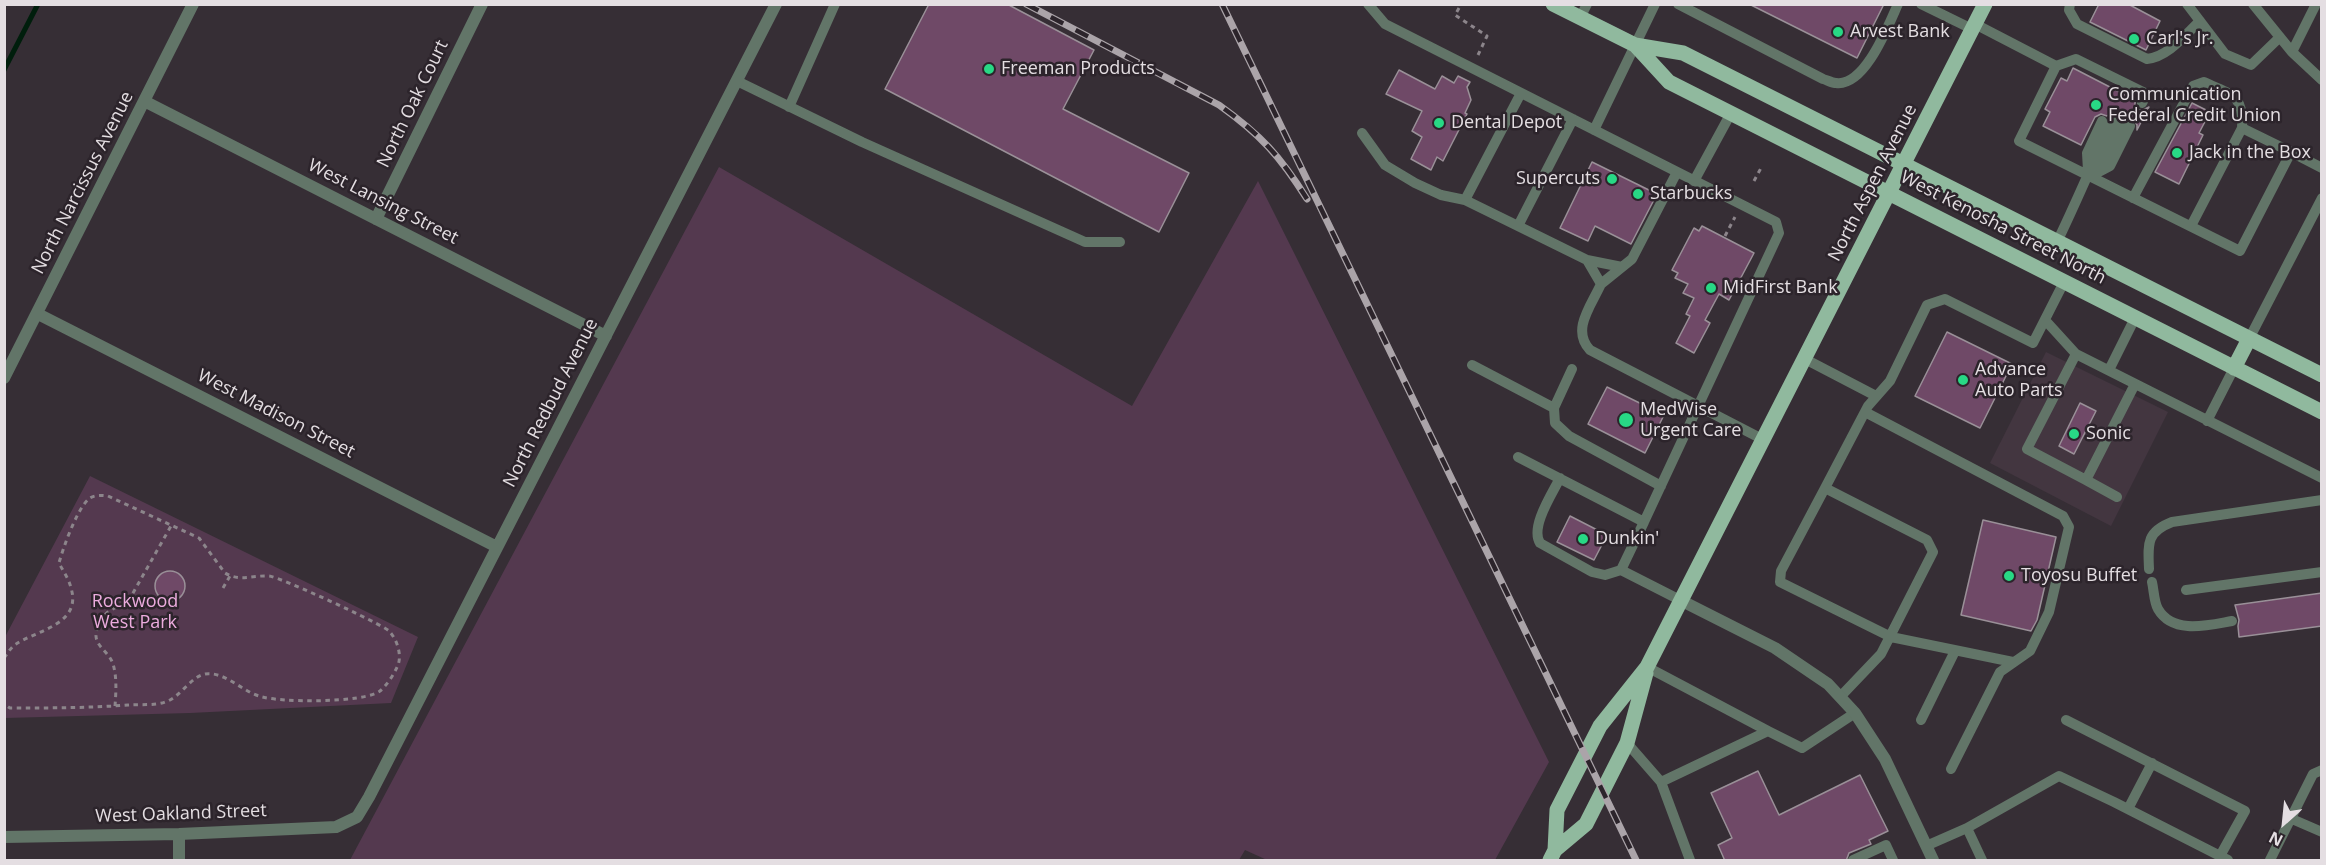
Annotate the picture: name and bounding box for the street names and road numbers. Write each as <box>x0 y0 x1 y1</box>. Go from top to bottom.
street label: North Oak Court <box>373 37 453 171</box>
street label: North Narcissus Avenue <box>28 88 138 278</box>
street label: North Aspen Avenue <box>1824 101 1922 265</box>
street label: West Lansing Street <box>304 155 462 249</box>
street label: West Kenosha Street North <box>1897 167 2109 289</box>
street label: North Redbud Avenue <box>499 315 603 491</box>
street label: West Madison Street <box>194 365 358 463</box>
street label: West Oakland Street <box>95 800 267 828</box>

